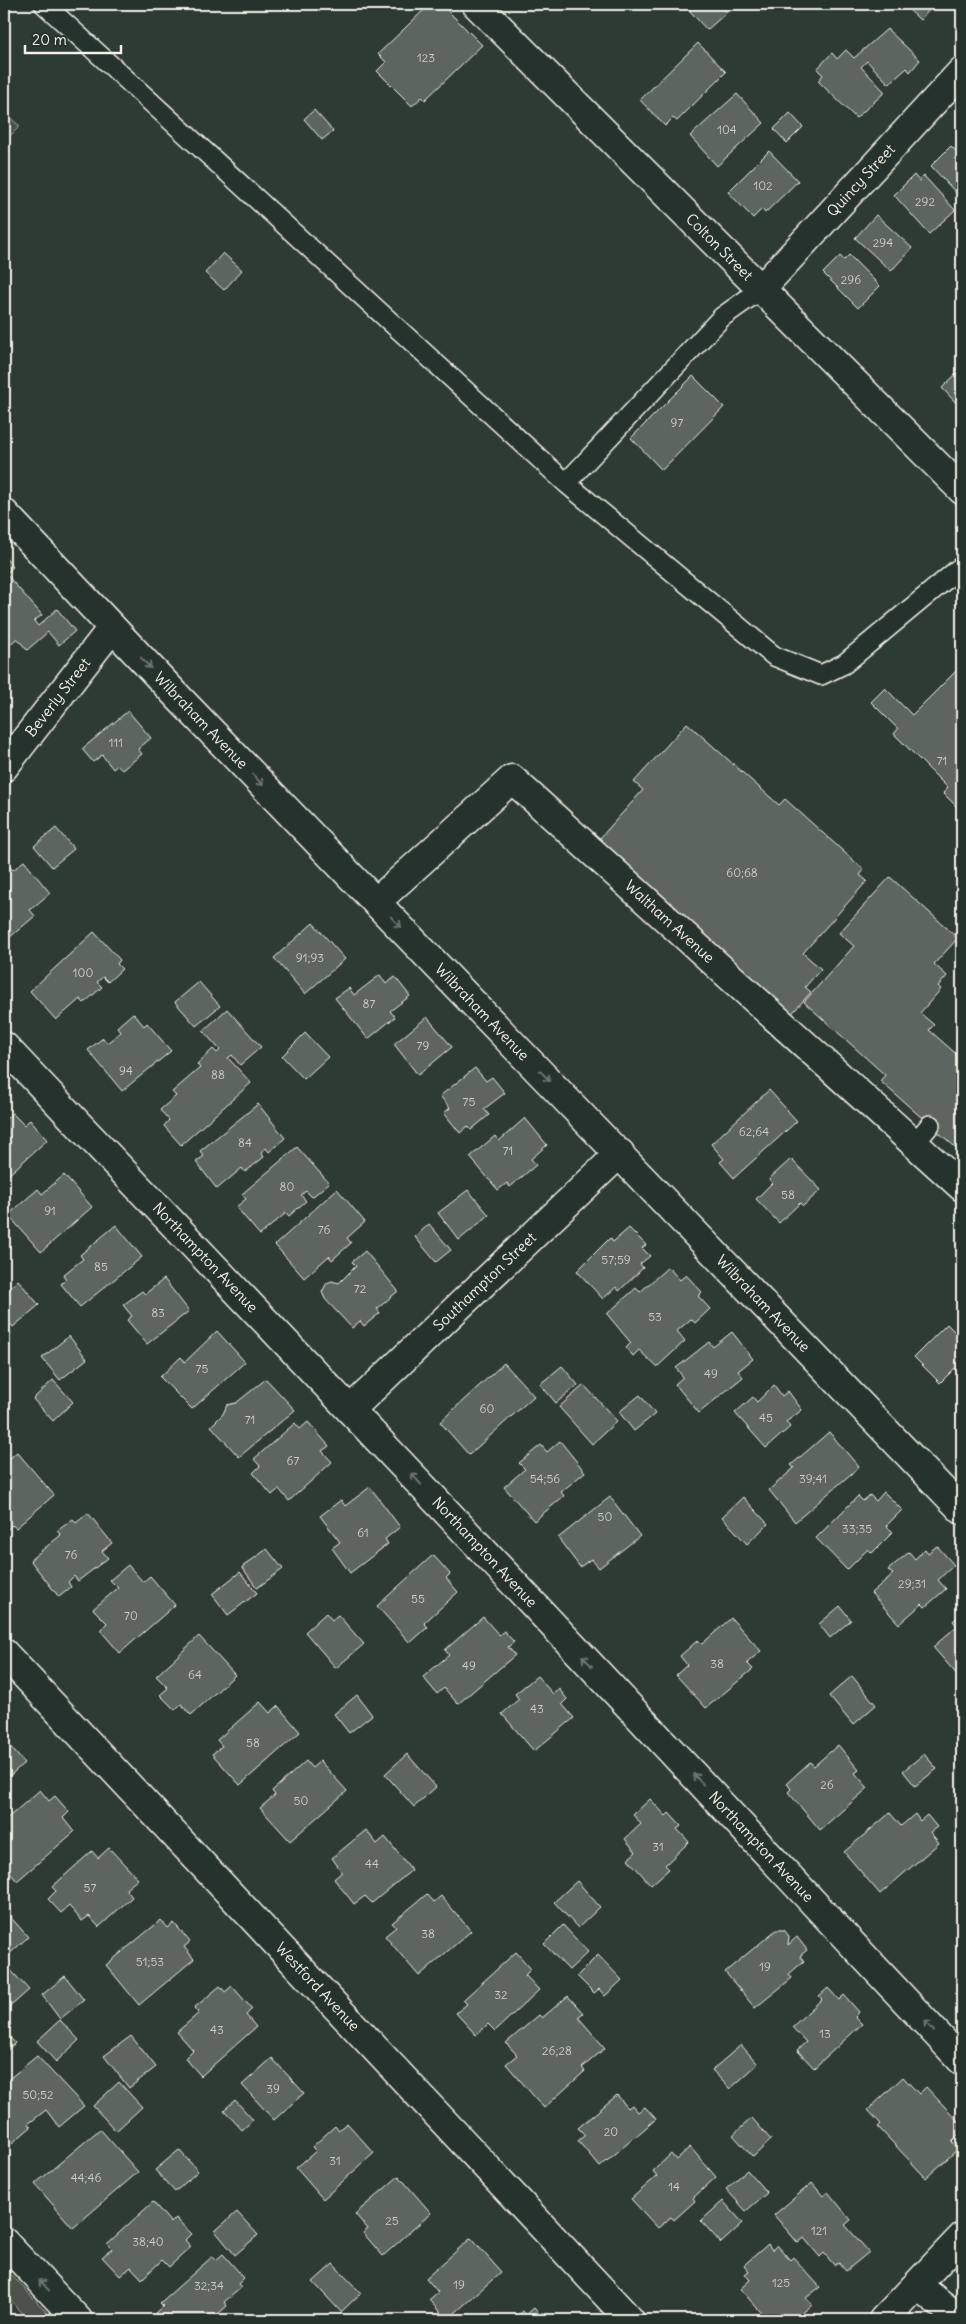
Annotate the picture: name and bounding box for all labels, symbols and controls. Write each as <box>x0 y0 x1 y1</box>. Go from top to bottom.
scale bar <box>25 22 121 54</box>
text: 20 m <box>32 30 67 49</box>
house number: 123 <box>417 50 435 65</box>
house number: 104 <box>717 122 737 137</box>
street label: Quincy Street <box>822 140 899 220</box>
house number: 102 <box>753 178 773 193</box>
house number: 292 <box>915 194 935 209</box>
street label: Colton Street <box>682 209 757 285</box>
house number: 294 <box>873 235 893 250</box>
house number: 296 <box>841 272 861 287</box>
house number: 97 <box>671 415 684 430</box>
street label: Beverly Street <box>21 654 94 741</box>
one-way arrow <box>140 657 152 669</box>
street label: Wilbraham Avenue <box>150 668 252 773</box>
house number: 111 <box>109 735 123 750</box>
house number: 71 <box>937 753 947 768</box>
one-way arrow <box>252 774 264 786</box>
house number: 60;68 <box>726 865 758 880</box>
street label: Waltham Avenue <box>621 876 719 967</box>
one-way arrow <box>390 916 402 928</box>
house number: 91;93 <box>296 950 324 965</box>
street label: Wilbraham Avenue <box>431 959 533 1064</box>
house number: 100 <box>73 965 93 980</box>
house number: 87 <box>363 996 376 1011</box>
house number: 79 <box>417 1038 429 1053</box>
house number: 94 <box>119 1063 133 1078</box>
house number: 88 <box>211 1067 225 1082</box>
one-way arrow <box>539 1070 551 1082</box>
house number: 75 <box>463 1094 475 1109</box>
house number: 62;64 <box>739 1124 769 1139</box>
house number: 84 <box>238 1135 252 1150</box>
house number: 71 <box>503 1143 513 1158</box>
house number: 80 <box>280 1179 295 1194</box>
house number: 58 <box>781 1187 795 1202</box>
street label: Northampton Avenue <box>149 1198 262 1316</box>
house number: 91 <box>44 1203 56 1218</box>
house number: 76 <box>318 1222 330 1237</box>
street label: Southampton Street <box>429 1228 540 1335</box>
street label: Wilbraham Avenue <box>712 1251 814 1356</box>
house number: 57;59 <box>601 1252 631 1267</box>
house number: 85 <box>94 1259 108 1274</box>
house number: 72 <box>354 1281 367 1296</box>
house number: 83 <box>151 1305 165 1320</box>
house number: 53 <box>648 1309 662 1324</box>
house number: 75 <box>196 1361 208 1376</box>
house number: 49 <box>704 1366 718 1381</box>
house number: 60 <box>480 1401 495 1416</box>
house number: 45 <box>759 1410 773 1425</box>
house number: 71 <box>245 1412 255 1427</box>
house number: 67 <box>287 1453 300 1468</box>
house number: 54;56 <box>530 1471 560 1486</box>
house number: 39;41 <box>799 1471 827 1486</box>
one-way arrow <box>410 1473 422 1485</box>
street label: Northampton Avenue <box>428 1493 541 1611</box>
house number: 50 <box>598 1509 613 1524</box>
house number: 33;35 <box>842 1521 872 1536</box>
house number: 61 <box>357 1525 369 1540</box>
house number: 76 <box>65 1547 77 1562</box>
house number: 29;31 <box>898 1576 926 1591</box>
house number: 55 <box>411 1591 425 1606</box>
house number: 70 <box>124 1608 138 1623</box>
one-way arrow <box>581 1655 593 1667</box>
house number: 38 <box>710 1656 724 1671</box>
house number: 49 <box>462 1658 476 1673</box>
house number: 64 <box>188 1667 202 1682</box>
house number: 43 <box>530 1701 544 1716</box>
house number: 58 <box>246 1735 260 1750</box>
one-way arrow <box>692 1773 704 1786</box>
house number: 26 <box>820 1777 834 1792</box>
street label: Northampton Avenue <box>705 1787 818 1906</box>
house number: 50 <box>294 1793 309 1808</box>
house number: 31 <box>652 1839 664 1854</box>
house number: 44 <box>365 1856 379 1871</box>
house number: 57 <box>84 1880 97 1895</box>
house number: 38 <box>421 1926 435 1941</box>
street label: Westford Avenue <box>272 1938 364 2035</box>
house number: 51;53 <box>136 1954 164 1969</box>
house number: 19 <box>759 1959 771 1974</box>
house number: 32 <box>494 1987 508 2002</box>
one-way arrow <box>923 2019 935 2032</box>
house number: 43 <box>210 2022 224 2037</box>
house number: 13 <box>819 2026 831 2041</box>
house number: 26;28 <box>542 2043 572 2058</box>
house number: 39 <box>266 2081 280 2096</box>
house number: 50;52 <box>22 2087 54 2102</box>
house number: 20 <box>604 2124 618 2139</box>
house number: 31 <box>329 2153 341 2168</box>
house number: 44;46 <box>71 2170 101 2185</box>
house number: 14 <box>668 2179 680 2194</box>
house number: 25 <box>385 2213 399 2228</box>
house number: 121 <box>811 2223 827 2238</box>
house number: 38;40 <box>132 2234 164 2249</box>
house number: 125 <box>772 2275 790 2290</box>
house number: 19 <box>453 2277 465 2292</box>
one-way arrow <box>38 2278 50 2291</box>
house number: 32;34 <box>194 2278 224 2293</box>

